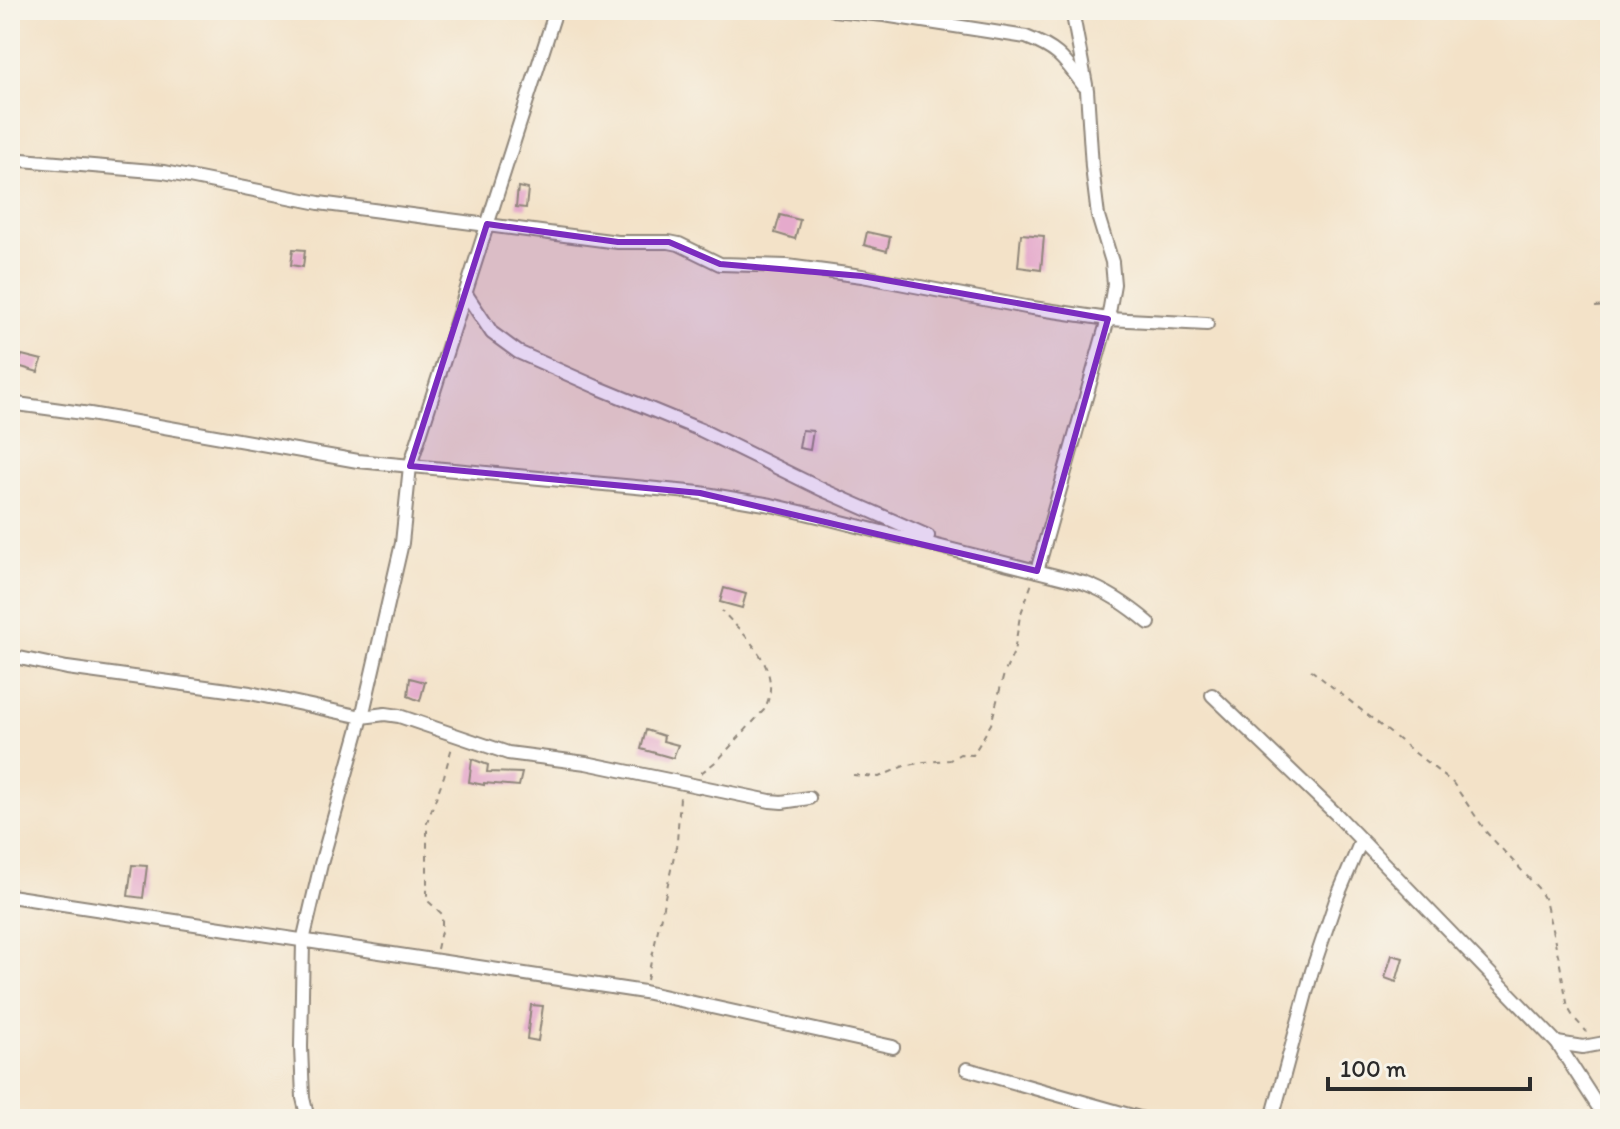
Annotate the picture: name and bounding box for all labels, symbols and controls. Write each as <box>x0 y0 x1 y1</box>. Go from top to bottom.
scale bar <box>1328 1041 1530 1091</box>
text: 100 m <box>1340 1054 1406 1083</box>

